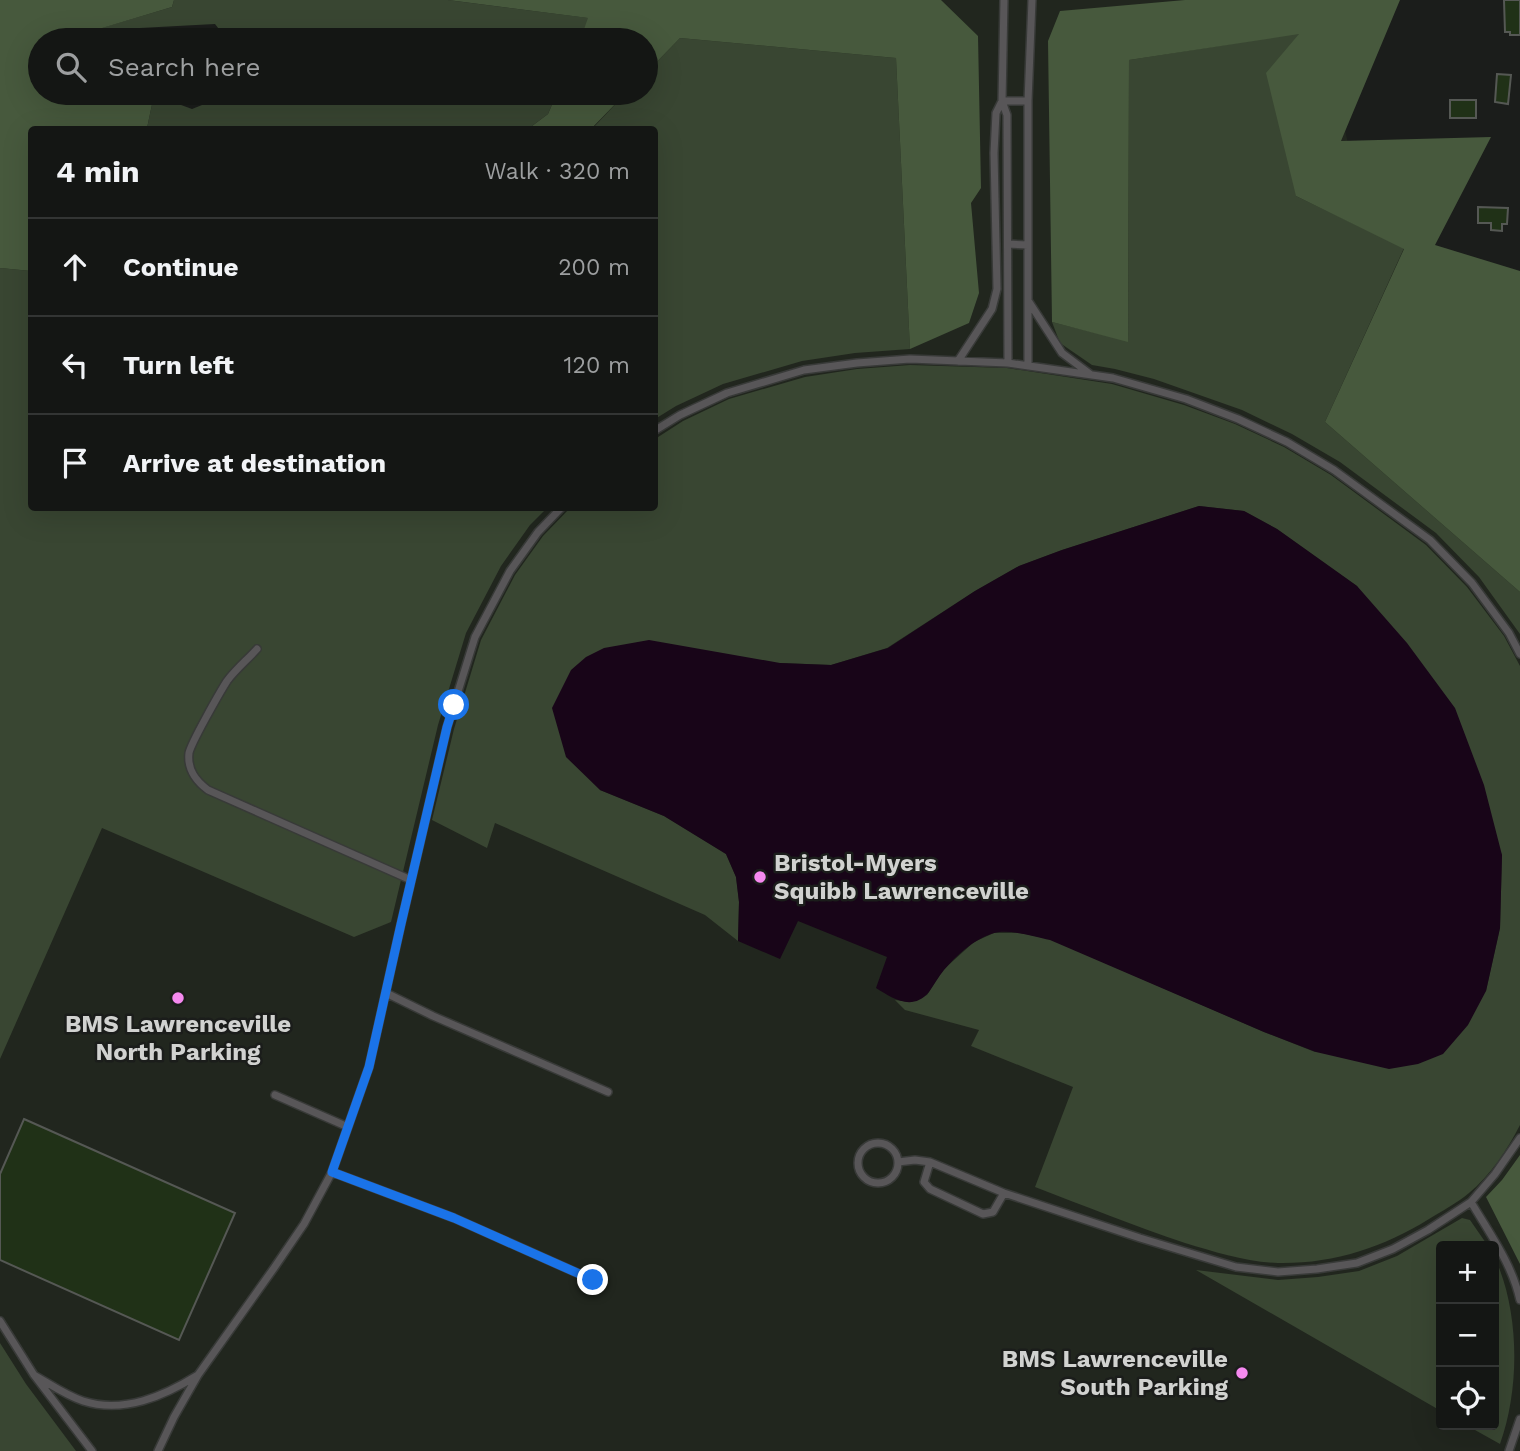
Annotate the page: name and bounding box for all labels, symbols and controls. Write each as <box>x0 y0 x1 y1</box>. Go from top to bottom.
search box <box>28 28 658 105</box>
icon: search <box>52 48 90 86</box>
text: Search here <box>108 52 260 82</box>
text: 4 min <box>56 154 140 189</box>
text: Walk · 320 m <box>484 158 630 185</box>
icon: ahead <box>56 248 94 286</box>
text: Continue <box>123 252 239 282</box>
text: 200 m <box>558 254 630 281</box>
icon: left <box>56 346 94 384</box>
text: Turn left <box>123 350 234 380</box>
text: 120 m <box>564 352 630 379</box>
icon: arrive <box>56 444 94 482</box>
text: Arrive at destination <box>123 448 386 478</box>
route start <box>438 689 469 720</box>
place label: Bristol-Myers Squibb Lawrenceville <box>774 849 1029 905</box>
marker: Bristol-Myers Squibb Lawrenceville <box>752 869 768 885</box>
marker: BMS Lawrenceville North Parking <box>170 990 186 1006</box>
place label: BMS Lawrenceville North Parking <box>65 1010 291 1066</box>
map controls <box>1436 1241 1499 1430</box>
button: + <box>1436 1241 1499 1304</box>
route end <box>577 1264 608 1295</box>
button: − <box>1436 1304 1499 1367</box>
place label: BMS Lawrenceville South Parking <box>1002 1345 1229 1401</box>
marker: BMS Lawrenceville South Parking <box>1234 1365 1250 1381</box>
button: locate <box>1436 1367 1499 1430</box>

